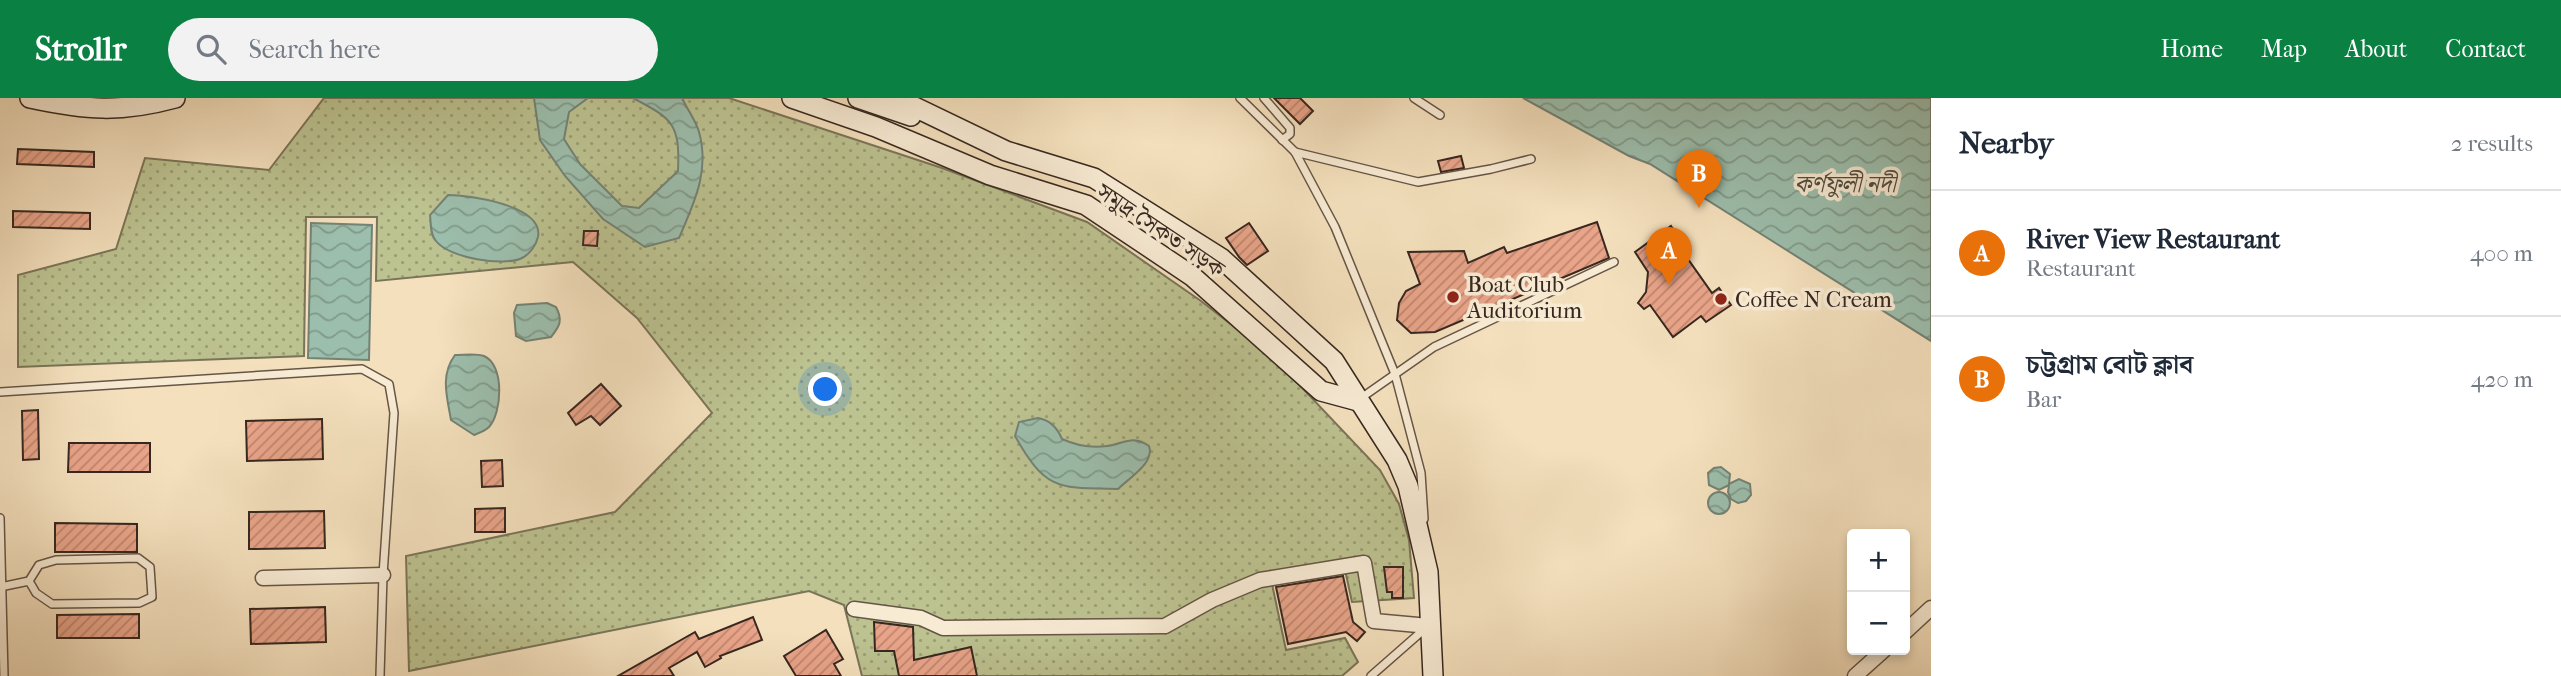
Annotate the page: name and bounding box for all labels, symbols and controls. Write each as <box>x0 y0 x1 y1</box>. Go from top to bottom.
search box <box>168 18 658 81</box>
text: Strollr <box>35 30 126 69</box>
icon: search <box>192 30 230 68</box>
text: Search here <box>248 34 380 65</box>
text: Home <box>2161 35 2223 63</box>
text: Map <box>2261 35 2307 63</box>
text: About <box>2345 35 2407 63</box>
text: Contact <box>2445 35 2526 63</box>
text: Nearby <box>1959 126 2054 161</box>
text: 2 results <box>2451 130 2533 157</box>
pin: B <box>1676 150 1722 208</box>
water label: কর্ণফুলী নদী <box>1794 169 1899 198</box>
street label: সমুদ্র সৈকত সড়ক <box>1091 177 1230 284</box>
text: River View Restaurant <box>2026 224 2280 255</box>
pin: A <box>1646 227 1692 285</box>
text: A <box>1975 240 1989 267</box>
text: 400 m <box>2470 240 2533 267</box>
text: Restaurant <box>2026 255 2136 282</box>
place label: Boat Club Auditorium <box>1466 271 1582 324</box>
place label: Coffee N Cream <box>1735 286 1892 313</box>
marker: Boat Club Auditorium <box>1445 289 1461 305</box>
marker: Coffee N Cream <box>1713 291 1729 307</box>
text: চট্টগ্রাম বোট ক্লাব <box>2026 349 2194 380</box>
text: B <box>1975 366 1989 393</box>
text: 420 m <box>2471 366 2533 393</box>
your location <box>808 372 842 406</box>
text: Bar <box>2026 386 2061 413</box>
map controls <box>1847 529 1910 655</box>
button: + <box>1847 529 1910 592</box>
button: − <box>1847 592 1910 655</box>

